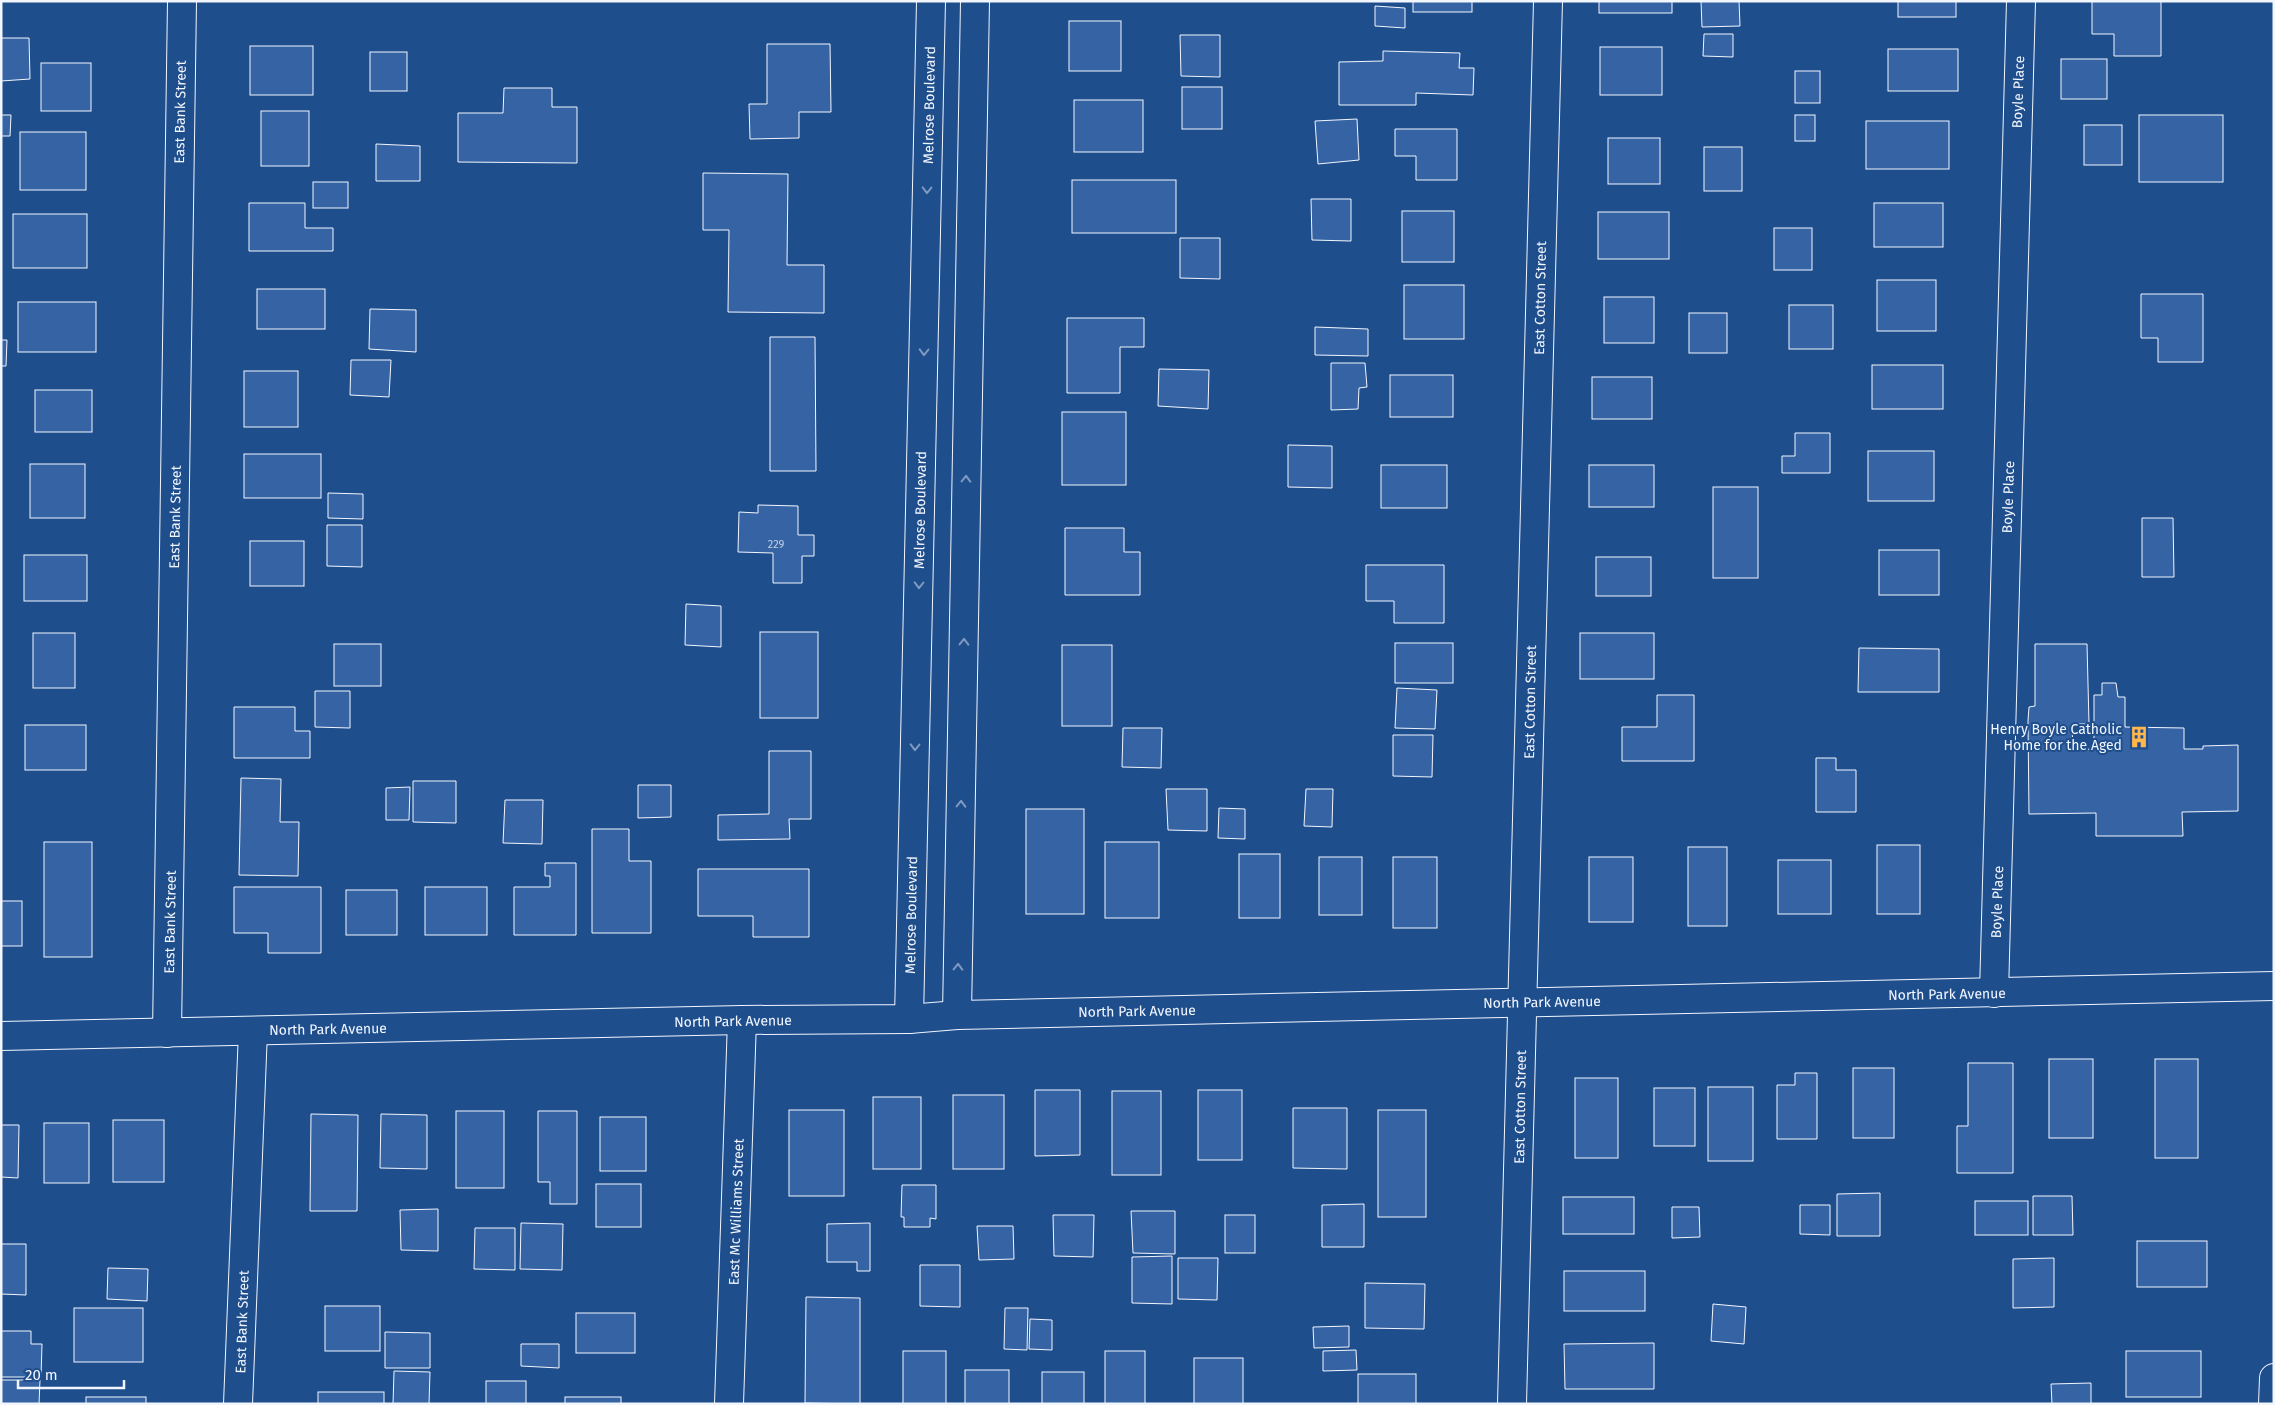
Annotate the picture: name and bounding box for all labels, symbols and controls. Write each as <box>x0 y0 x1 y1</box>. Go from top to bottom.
street label: Melrose Boulevard <box>920 46 939 164</box>
street label: Boyle Place <box>2009 55 2028 129</box>
street label: East Bank Street <box>171 59 190 164</box>
one-way arrow <box>922 186 932 194</box>
street label: East Cotton Street <box>1531 240 1550 355</box>
one-way arrow <box>918 349 929 357</box>
street label: Melrose Boulevard <box>911 451 930 569</box>
street label: Boyle Place <box>1999 460 2018 534</box>
street label: East Bank Street <box>166 464 185 569</box>
one-way arrow <box>961 475 972 483</box>
house number: 229 <box>768 538 784 551</box>
one-way arrow <box>913 581 924 589</box>
one-way arrow <box>958 637 969 645</box>
street label: East Cotton Street <box>1521 644 1540 759</box>
place label: Henry Boyle Catholic Home for the Aged <box>1990 721 2122 754</box>
building icon: Henry Boyle Catholic Home for the Aged <box>2126 724 2152 750</box>
one-way arrow <box>910 744 920 752</box>
one-way arrow <box>956 800 966 808</box>
street label: Melrose Boulevard <box>902 856 921 974</box>
street label: Boyle Place <box>1988 865 2007 939</box>
street label: East Bank Street <box>161 869 180 974</box>
one-way arrow <box>953 962 963 970</box>
street label: North Park Avenue <box>1888 985 2006 1004</box>
street label: North Park Avenue <box>1483 993 1601 1012</box>
street label: North Park Avenue <box>1078 1002 1196 1021</box>
street label: North Park Avenue <box>674 1012 792 1031</box>
street label: North Park Avenue <box>269 1020 387 1039</box>
street label: East Cotton Street <box>1511 1049 1530 1164</box>
street label: East Mc Williams Street <box>725 1137 748 1286</box>
street label: East Bank Street <box>232 1269 253 1374</box>
scale bar <box>18 1358 124 1390</box>
text: 20 m <box>25 1366 58 1384</box>

